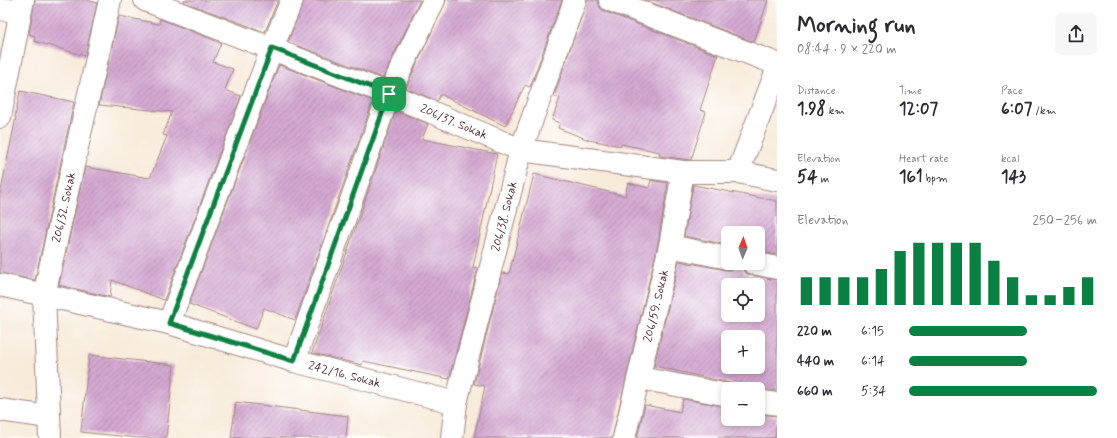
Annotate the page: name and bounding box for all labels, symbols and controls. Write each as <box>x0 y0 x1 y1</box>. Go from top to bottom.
text: Morning run <box>797 12 916 40</box>
button: share <box>1055 13 1097 55</box>
text: 08:44 · 9 × 220 m <box>797 41 897 58</box>
pin <box>372 77 406 111</box>
icon: arrive <box>378 83 400 105</box>
text: Distance <box>797 84 836 98</box>
text: Time <box>899 84 922 98</box>
text: Pace <box>1001 84 1023 98</box>
text: 1.98 <box>797 98 826 120</box>
text: 12:07 <box>899 98 938 120</box>
text: 6:07 <box>1001 98 1032 120</box>
street label: 206/37. Sokak <box>418 101 490 144</box>
text: km <box>826 104 845 118</box>
text: /km <box>1032 104 1056 118</box>
text: Elevation <box>797 152 840 166</box>
text: Heart rate <box>899 152 948 166</box>
text: kcal <box>1001 152 1019 166</box>
text: 54 <box>797 166 818 188</box>
text: 161 <box>899 166 923 188</box>
text: 143 <box>1001 166 1026 188</box>
street label: 206/32. Sokak <box>49 171 80 244</box>
text: m <box>818 172 829 186</box>
text: bpm <box>923 172 948 186</box>
street label: 206/38. Sokak <box>488 180 522 253</box>
text: Elevation <box>797 212 848 229</box>
text: 250–256 m <box>1033 212 1097 229</box>
north arrow <box>721 226 765 270</box>
map controls <box>721 226 765 426</box>
street label: 206/59. Sokak <box>640 268 673 344</box>
button: locate <box>721 278 765 322</box>
text: 220 m <box>797 323 832 340</box>
text: 6:15 <box>861 323 884 340</box>
button: + <box>721 330 765 374</box>
text: 440 m <box>797 353 834 370</box>
text: 6:14 <box>861 353 885 370</box>
street label: 242/16. Sokak <box>307 358 382 392</box>
button: − <box>721 382 765 426</box>
text: 660 m <box>797 383 833 400</box>
text: 5:34 <box>861 383 886 400</box>

